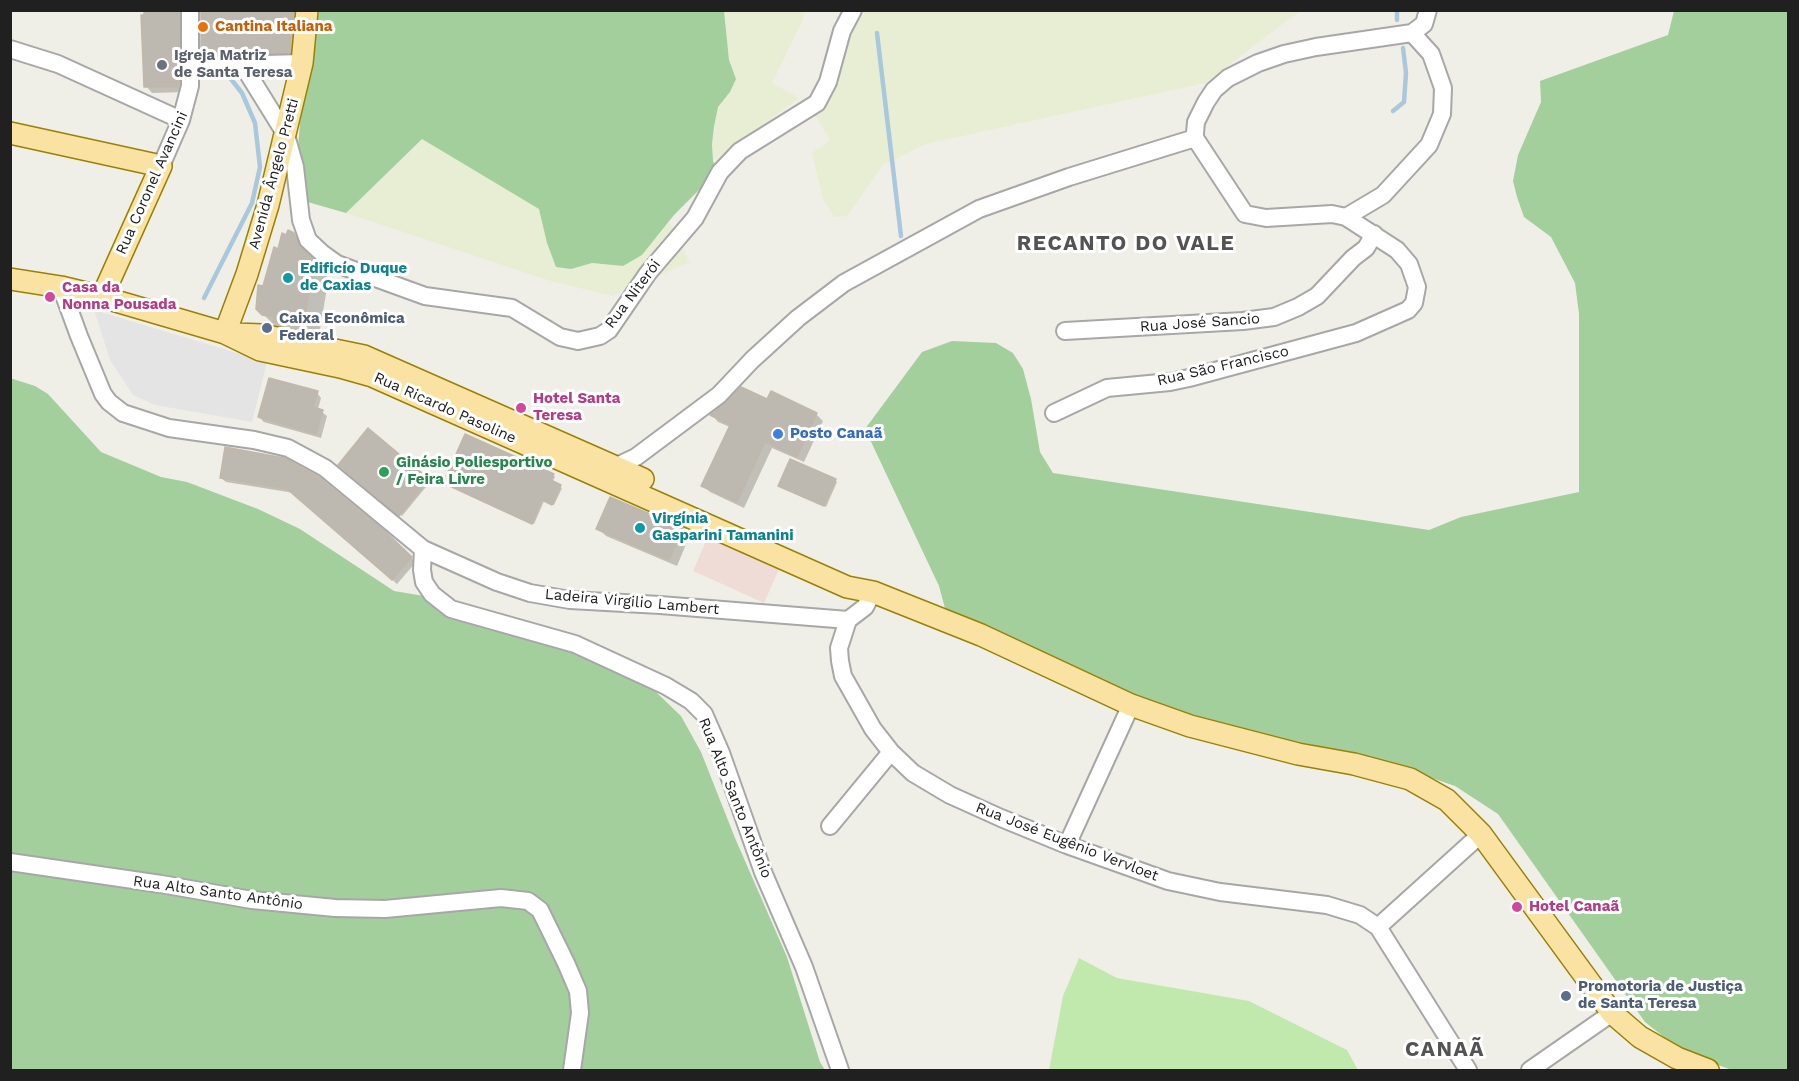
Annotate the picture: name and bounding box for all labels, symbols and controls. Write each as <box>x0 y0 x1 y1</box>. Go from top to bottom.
place label: Cantina Italiana <box>215 18 332 36</box>
marker: Cantina Italiana <box>196 20 210 34</box>
place label: Igreja Matriz de Santa Teresa <box>174 47 292 82</box>
marker: Igreja Matriz de Santa Teresa <box>155 58 169 72</box>
street label: Avenida Ângelo Pretti <box>245 96 303 252</box>
street label: Rua Coronel Avancini <box>112 109 192 257</box>
district label: RECANTO DO VALE <box>1017 231 1235 257</box>
street label: Rua Niterói <box>601 256 665 332</box>
place label: Edificío Duque de Caxias <box>300 260 407 295</box>
marker: Edificío Duque de Caxias <box>281 271 295 285</box>
place label: Casa da Nonna Pousada <box>62 279 176 314</box>
marker: Casa da Nonna Pousada <box>43 290 57 304</box>
place label: Caixa Econômica Federal <box>279 310 405 345</box>
street label: Rua José Sancio <box>1139 310 1261 336</box>
marker: Caixa Econômica Federal <box>260 321 274 335</box>
street label: Rua São Francisco <box>1155 342 1291 390</box>
street label: Rua Ricardo Pasoline <box>371 368 519 448</box>
place label: Hotel Santa Teresa <box>533 390 620 425</box>
marker: Hotel Santa Teresa <box>514 401 528 415</box>
place label: Posto Canaã <box>790 425 882 443</box>
marker: Posto Canaã <box>771 427 785 441</box>
place label: Ginásio Poliesportivo / Feira Livre <box>396 454 552 489</box>
marker: Ginásio Poliesportivo / Feira Livre <box>377 465 391 479</box>
place label: Virgínia Gasparini Tamanini <box>652 510 794 545</box>
marker: Virgínia Gasparini Tamanini <box>633 521 647 535</box>
street label: Ladeira Virgilio Lambert <box>544 585 720 619</box>
street label: Rua Alto Santo Antônio <box>695 715 775 881</box>
street label: Rua José Eugênio Vervloet <box>973 799 1161 885</box>
street label: Rua Alto Santo Antônio <box>132 872 304 914</box>
place label: Hotel Canaã <box>1529 898 1619 916</box>
marker: Hotel Canaã <box>1510 900 1524 914</box>
place label: Promotoria de Justiça de Santa Teresa <box>1578 978 1743 1013</box>
marker: Promotoria de Justiça de Santa Teresa <box>1559 989 1573 1003</box>
district label: CANAÃ <box>1405 1037 1485 1063</box>

